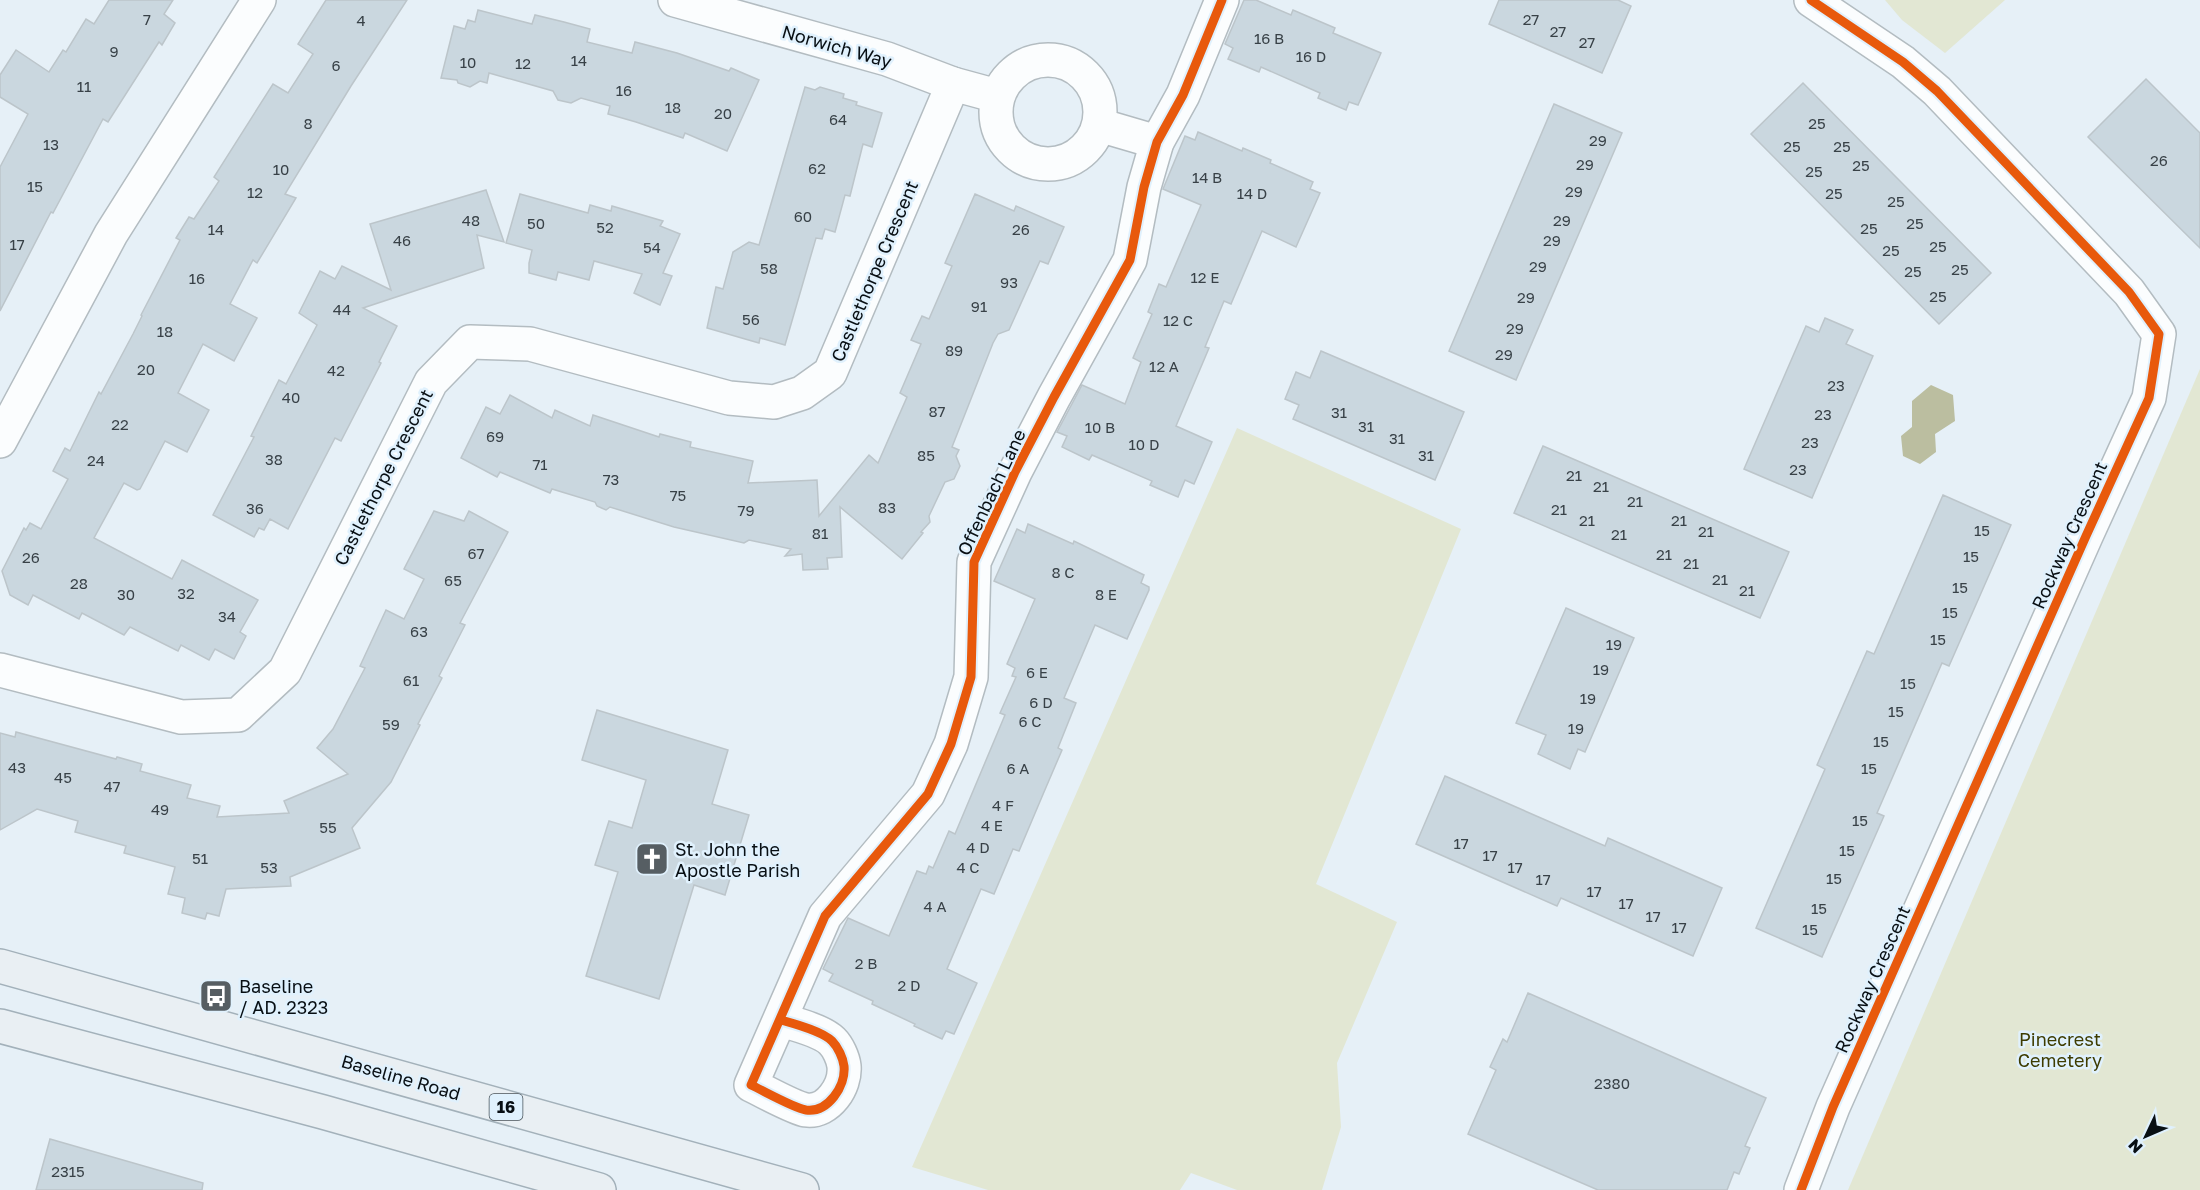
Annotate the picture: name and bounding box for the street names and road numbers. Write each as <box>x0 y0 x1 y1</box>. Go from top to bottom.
street label: Norwich Way <box>780 20 894 72</box>
street label: Castlethorpe Crescent <box>826 177 922 365</box>
street label: Castlethorpe Crescent <box>329 385 437 569</box>
street label: Offenbach Lane <box>952 425 1030 559</box>
street label: Rockway Crescent <box>2027 458 2111 612</box>
street label: Rockway Crescent <box>1830 902 1914 1056</box>
street label: Baseline Road <box>339 1049 463 1105</box>
road number: 16 <box>490 1094 522 1120</box>

